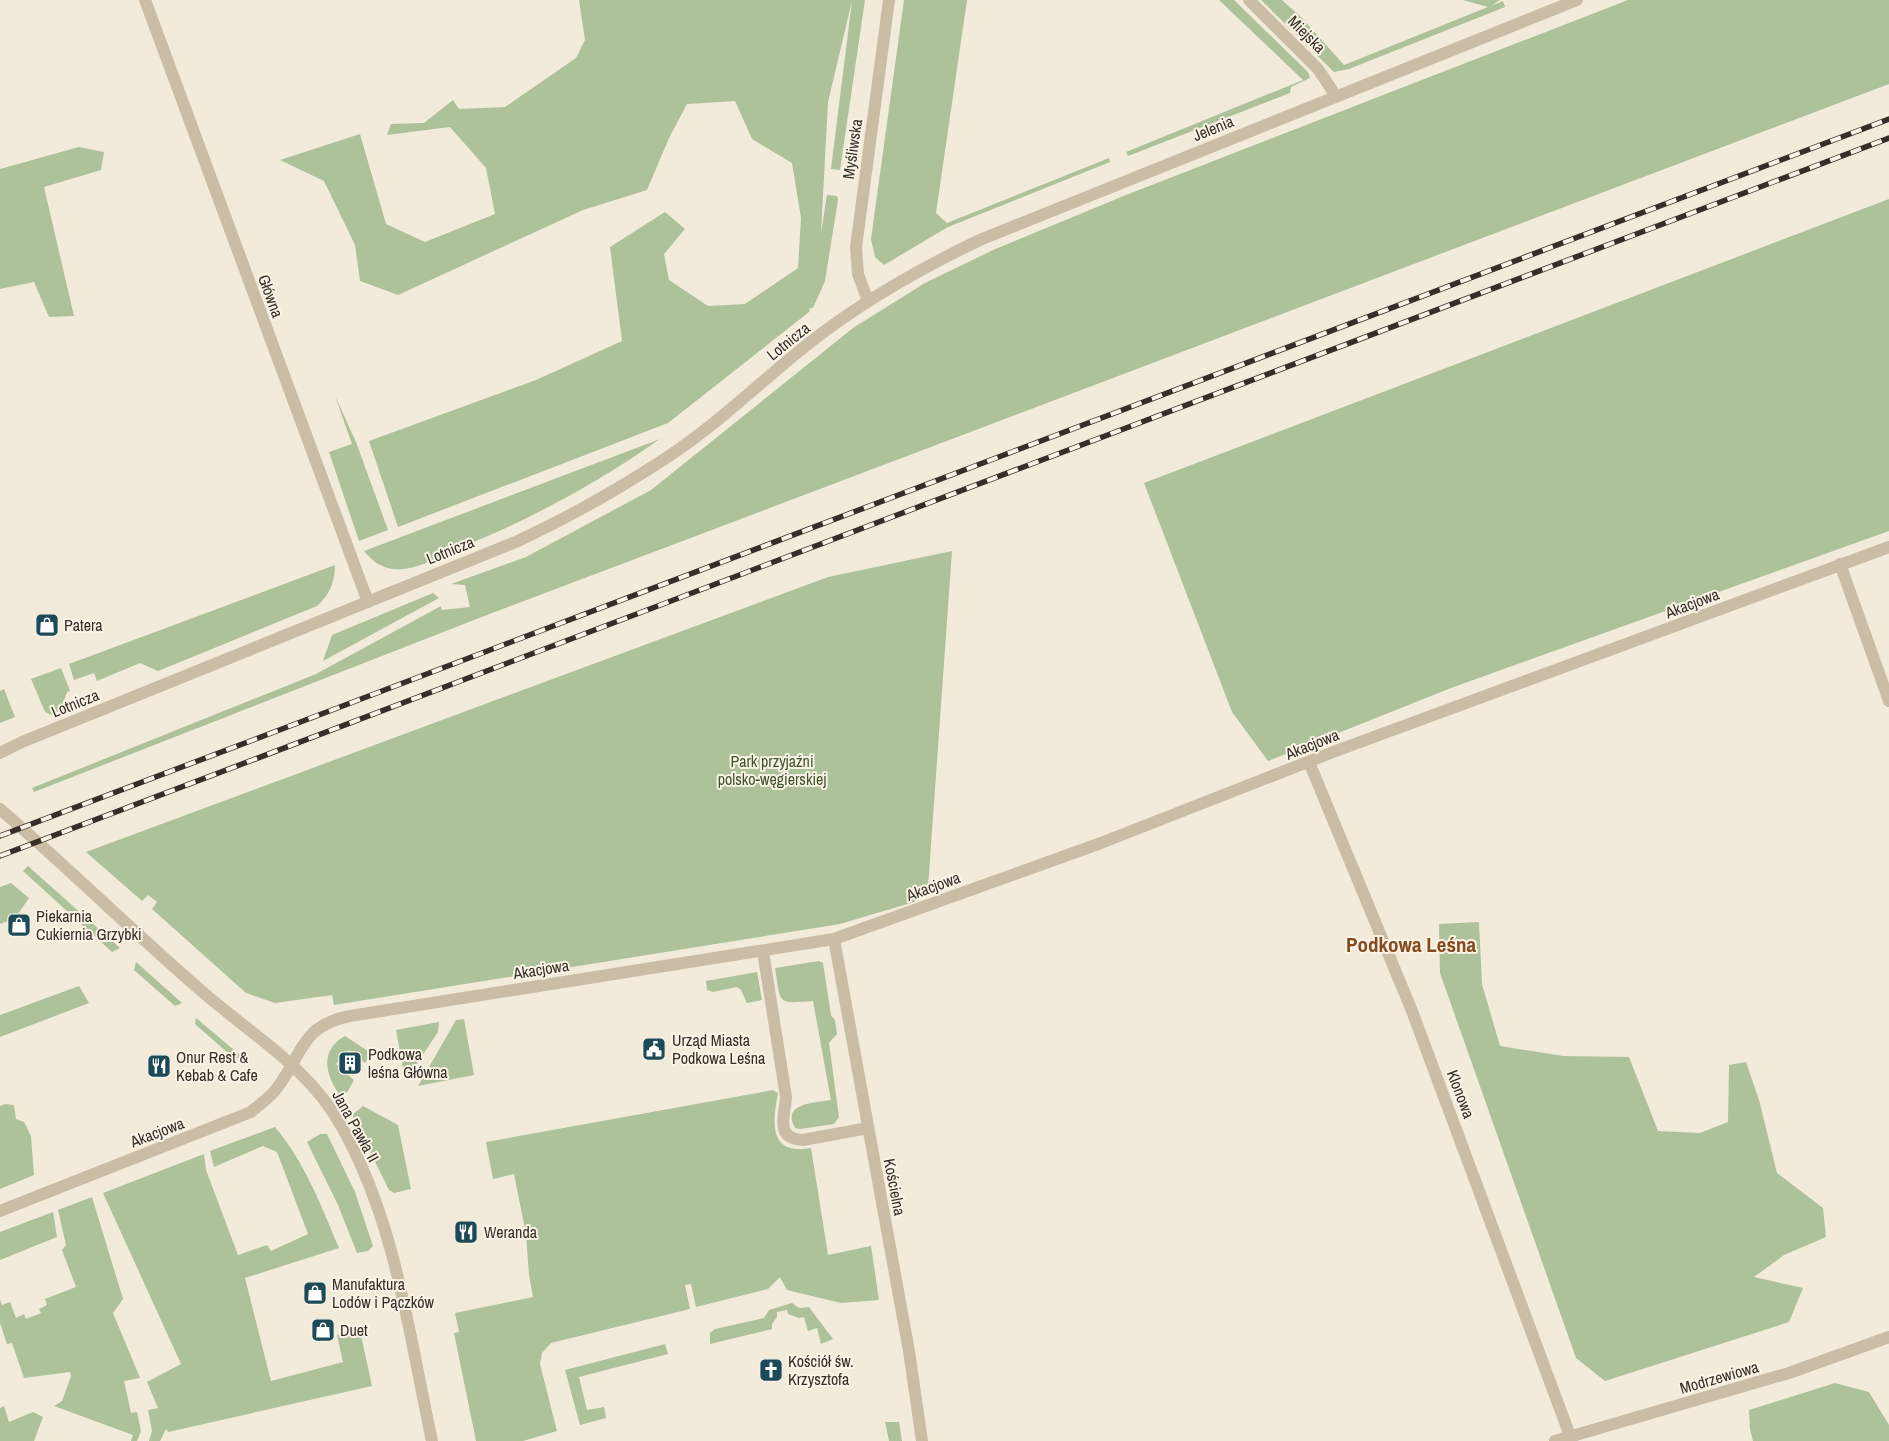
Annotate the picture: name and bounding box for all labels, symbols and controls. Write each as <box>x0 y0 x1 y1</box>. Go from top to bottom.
street label: Miejska <box>1283 10 1331 58</box>
street label: Jelenia <box>1189 110 1237 146</box>
street label: Myśliwska <box>837 117 867 180</box>
street label: Główna <box>253 271 289 321</box>
street label: Lotnicza <box>762 316 815 365</box>
street label: Lotnicza <box>423 530 478 569</box>
street label: Akacjowa <box>1661 582 1723 624</box>
shop icon: Patera <box>34 612 60 638</box>
place label: Patera <box>64 614 103 636</box>
street label: Lotnicza <box>48 683 103 722</box>
street label: Akacjowa <box>1281 723 1343 765</box>
park label: Park przyjaźni polsko-węgierskiej <box>718 750 826 790</box>
street label: Akacjowa <box>902 866 964 906</box>
place label: Piekarnia Cukiernia Grzybki <box>36 905 142 945</box>
shop icon: Piekarnia Cukiernia Grzybki <box>6 912 32 938</box>
district label: Podkowa Leśna <box>1346 930 1476 959</box>
street label: Akacjowa <box>511 954 571 984</box>
place label: Urząd Miasta Podkowa Leśna <box>672 1029 766 1069</box>
public building icon: Urząd Miasta Podkowa Leśna <box>641 1036 667 1062</box>
place label: Podkowa leśna Główna <box>368 1043 448 1083</box>
place label: Onur Rest & Kebab & Cafe <box>176 1046 258 1086</box>
building icon: Podkowa leśna Główna <box>337 1050 363 1076</box>
restaurant icon: Onur Rest & Kebab & Cafe <box>146 1053 172 1079</box>
street label: Klonowa <box>1442 1067 1481 1122</box>
street label: Jana Pawła II <box>327 1086 385 1166</box>
street label: Akacjowa <box>126 1111 188 1153</box>
street label: Kościelna <box>879 1157 911 1218</box>
restaurant icon: Weranda <box>453 1219 479 1245</box>
place label: Weranda <box>484 1221 538 1243</box>
place label: Manufaktura Lodów i Pączków <box>332 1273 435 1313</box>
shop icon: Manufaktura Lodów i Pączków <box>302 1280 328 1306</box>
shop icon: Duet <box>310 1317 336 1343</box>
place label: Duet <box>340 1319 368 1341</box>
place label: Kościół św. Krzysztofa <box>788 1350 854 1390</box>
street label: Modrzewiowa <box>1677 1355 1762 1399</box>
church icon: Kościół św. Krzysztofa <box>758 1357 784 1383</box>

